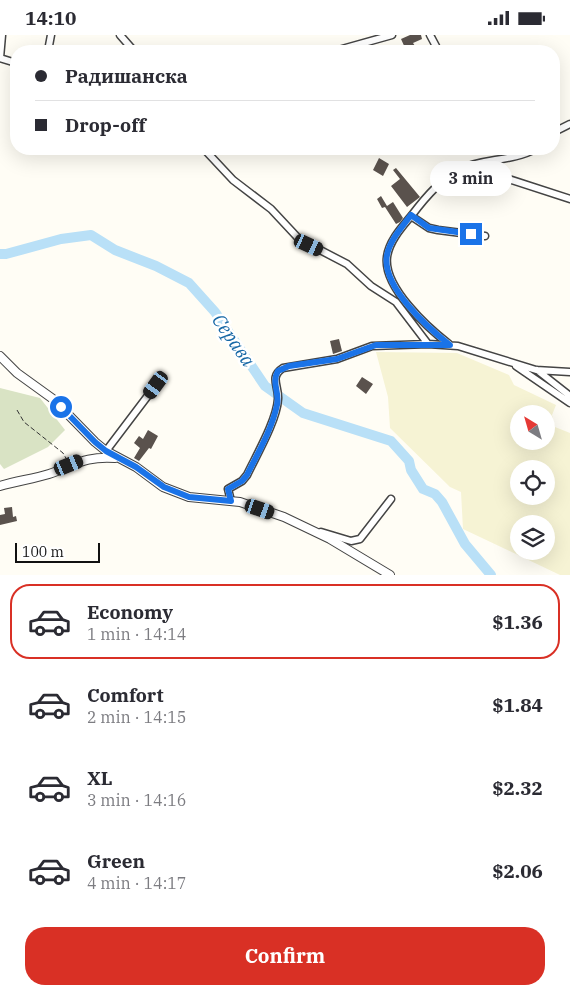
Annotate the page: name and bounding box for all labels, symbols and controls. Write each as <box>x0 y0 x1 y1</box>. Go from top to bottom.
text: 14:10 <box>25 6 76 30</box>
text: Радишанска <box>65 64 188 88</box>
text: Drop-off <box>65 113 146 137</box>
callout: 3 min <box>430 161 512 197</box>
text: 3 min <box>449 168 493 188</box>
route end <box>460 223 482 245</box>
car <box>292 232 325 258</box>
water label: Серава <box>207 309 261 372</box>
car <box>141 368 170 402</box>
route start <box>50 396 72 418</box>
north arrow <box>510 405 555 450</box>
map controls <box>510 405 555 560</box>
car <box>52 452 85 478</box>
button: locate <box>510 460 555 505</box>
car <box>243 497 276 521</box>
button: layers <box>510 515 555 560</box>
scale bar <box>15 540 100 563</box>
text: 100 m <box>22 543 64 561</box>
icon: car <box>27 599 72 644</box>
text: Economy <box>87 600 173 624</box>
text: $1.36 <box>492 610 543 634</box>
text: 1 min · 14:14 <box>87 624 186 644</box>
icon: car <box>27 682 72 727</box>
text: Comfort <box>87 683 164 707</box>
text: $1.84 <box>492 693 543 717</box>
text: 2 min · 14:15 <box>87 707 186 727</box>
icon: car <box>27 765 72 810</box>
text: XL <box>87 766 113 790</box>
text: $2.32 <box>492 776 543 800</box>
text: 3 min · 14:16 <box>87 790 186 810</box>
icon: car <box>27 848 72 893</box>
text: Green <box>87 849 145 873</box>
text: $2.06 <box>492 859 543 883</box>
text: 4 min · 14:17 <box>87 873 186 893</box>
button: Confirm <box>25 927 545 985</box>

